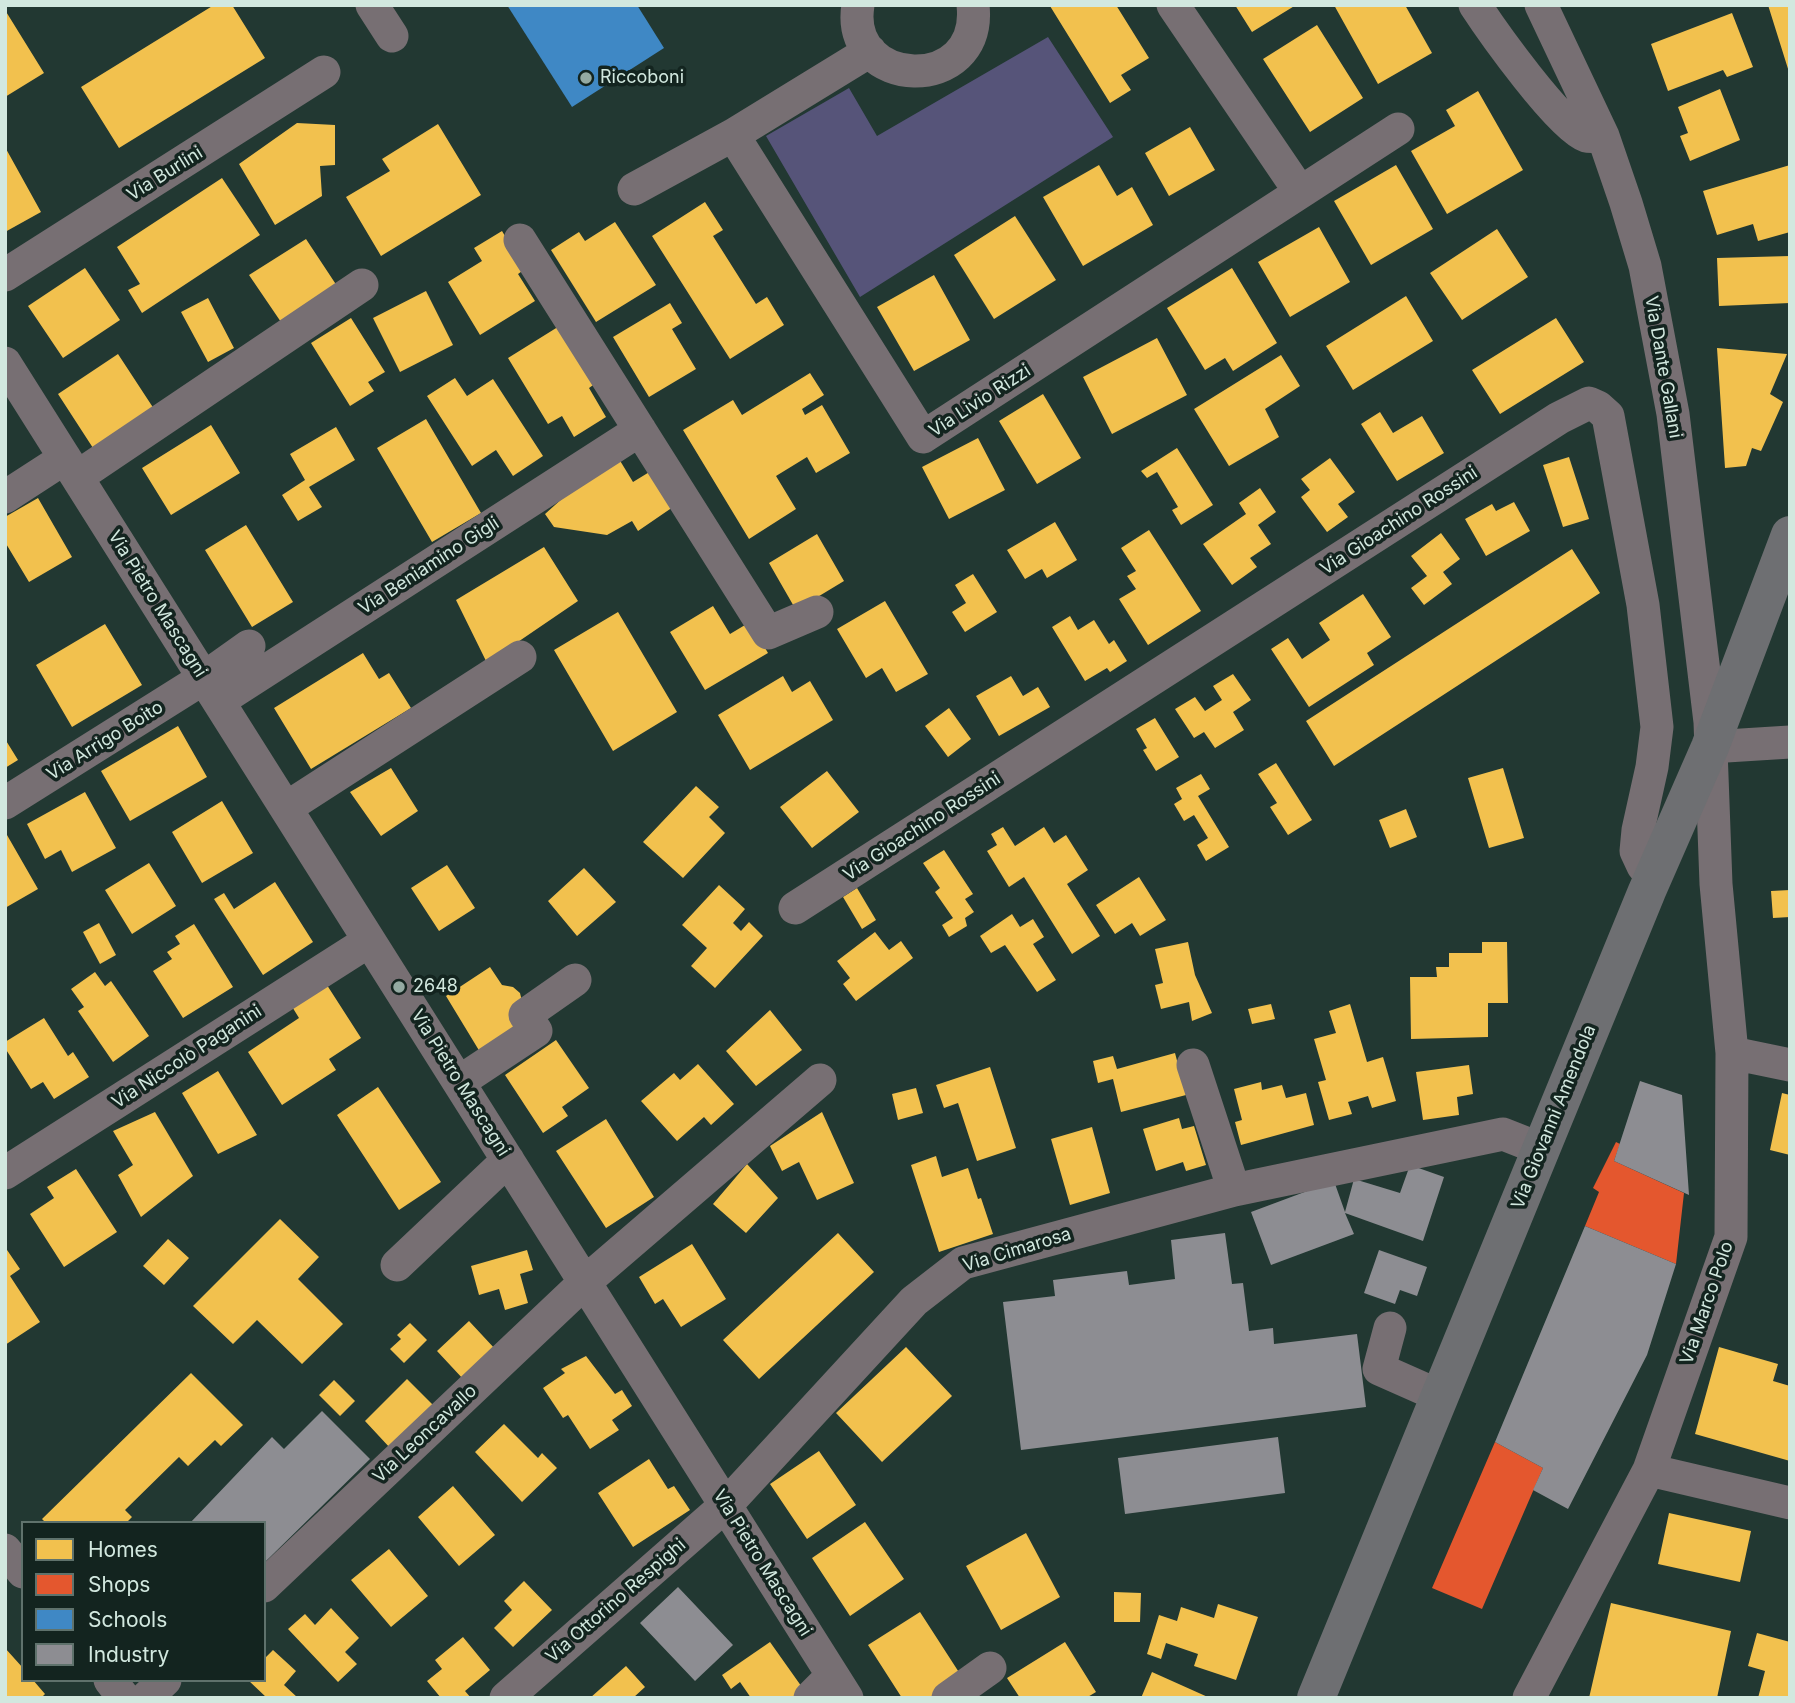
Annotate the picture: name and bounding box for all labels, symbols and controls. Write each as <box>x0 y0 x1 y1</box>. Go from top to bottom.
place label: Riccoboni <box>600 67 684 89</box>
marker: Riccoboni <box>578 70 594 86</box>
street label: Via Burlini <box>123 142 207 206</box>
street label: Via Dante Gallani <box>1640 294 1686 440</box>
street label: Via Livio Rizzi <box>925 360 1035 442</box>
street label: Via Gioachino Rossini <box>1316 462 1482 580</box>
street label: Via Beniamino Gigli <box>355 512 503 620</box>
street label: Via Pietro Mascagni <box>103 527 211 681</box>
street label: Via Arrigo Boito <box>43 697 167 785</box>
street label: Via Gioachino Rossini <box>839 768 1005 886</box>
place label: 2648 <box>413 976 458 998</box>
marker: 2648 <box>391 979 407 995</box>
street label: Via Niccolò Paganini <box>108 1001 266 1113</box>
street label: Via Pietro Mascagni <box>406 1006 514 1160</box>
street label: Via Giovanni Amendola <box>1507 1022 1601 1212</box>
street label: Via Cimarosa <box>960 1223 1074 1277</box>
street label: Via Marco Polo <box>1676 1239 1738 1367</box>
street label: Via Leoncavallo <box>369 1380 481 1488</box>
street label: Via Pietro Mascagni <box>708 1486 816 1640</box>
legend <box>21 1521 266 1682</box>
street label: Via Ottorino Respighi <box>542 1534 690 1668</box>
text: Homes <box>88 1537 158 1562</box>
text: Shops <box>88 1572 150 1597</box>
text: Schools <box>88 1607 167 1632</box>
text: Industry <box>88 1642 169 1667</box>

